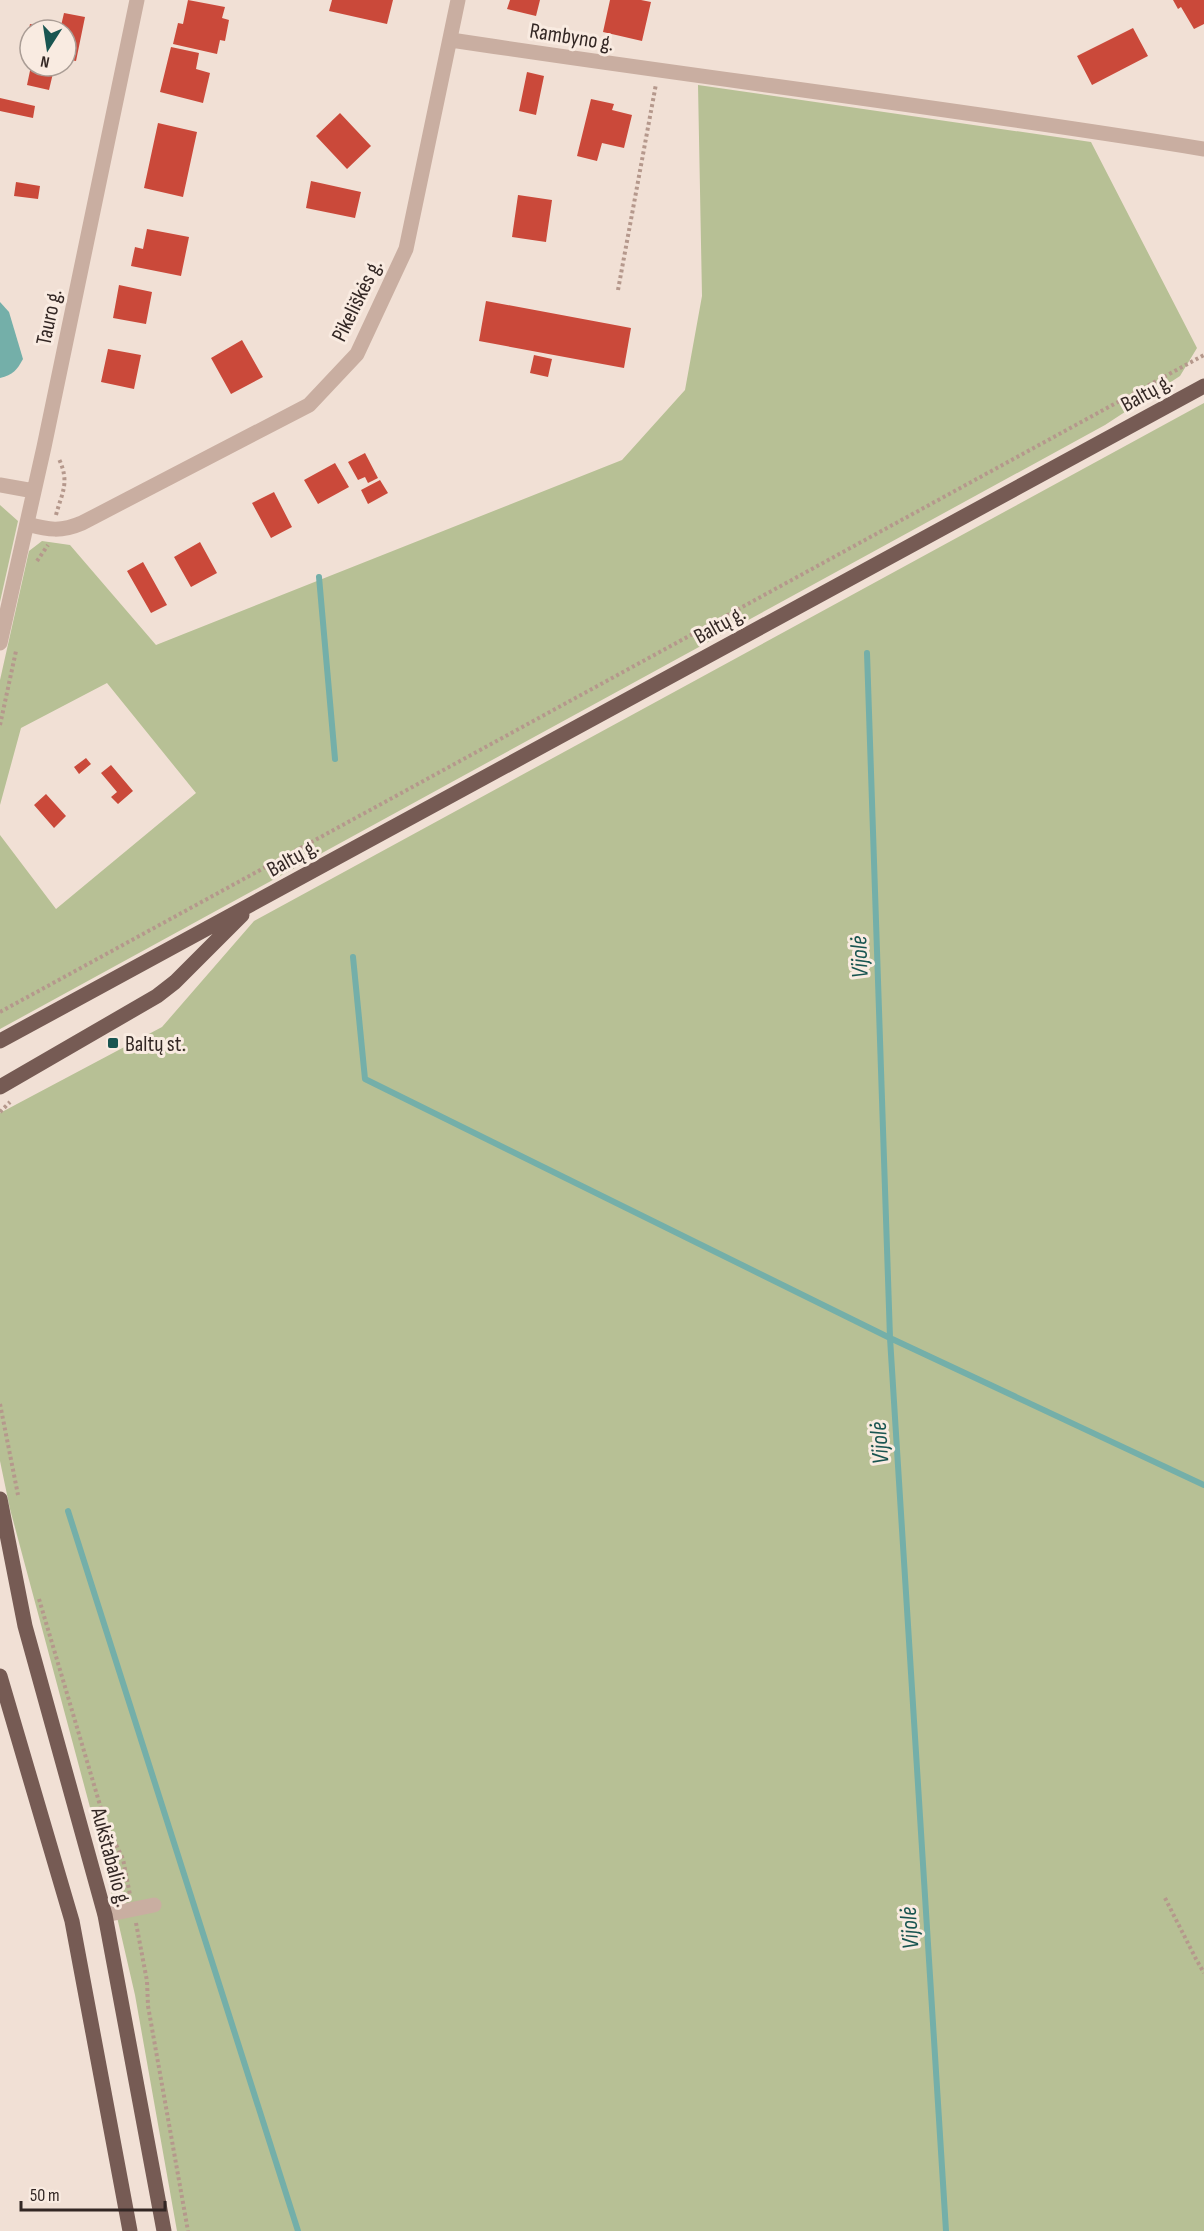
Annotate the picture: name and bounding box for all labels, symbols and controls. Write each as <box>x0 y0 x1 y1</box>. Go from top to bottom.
north arrow <box>18 18 78 78</box>
street label: Rambyno g. <box>528 18 616 57</box>
text: N <box>39 51 51 71</box>
street label: Pikeliškės g. <box>326 255 389 346</box>
street label: Tauro g. <box>30 287 69 348</box>
street label: Baltų g. <box>1116 368 1177 418</box>
street label: Baltų g. <box>689 600 750 650</box>
street label: Baltų g. <box>262 833 323 883</box>
water label: Vijolė <box>844 935 875 979</box>
place label: Baltų st. <box>125 1031 186 1058</box>
marker: Baltų st. <box>106 1036 120 1050</box>
water label: Vijolė <box>864 1421 895 1465</box>
street label: Aukštabalio g. <box>84 1804 137 1910</box>
water label: Vijolė <box>894 1906 925 1950</box>
scale bar <box>21 2174 165 2212</box>
text: 50 m <box>30 2185 60 2206</box>

